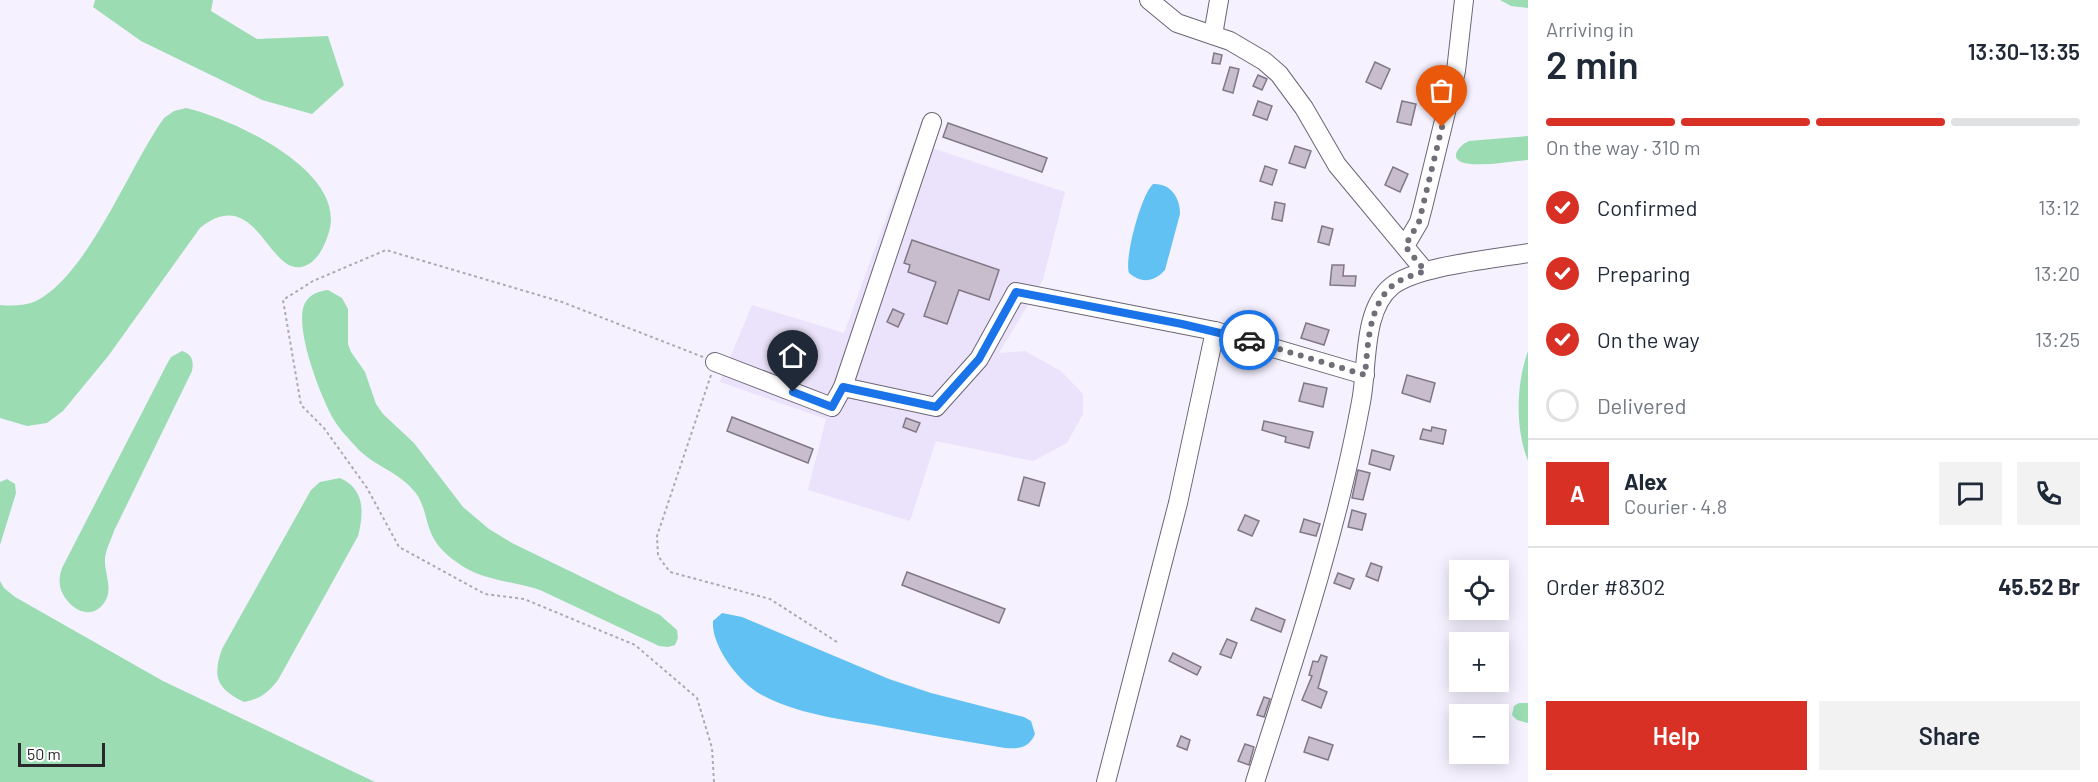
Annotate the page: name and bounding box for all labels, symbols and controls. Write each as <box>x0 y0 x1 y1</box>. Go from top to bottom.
text: Arriving in <box>1546 17 1634 41</box>
text: 13:30–13:35 <box>1968 38 2080 64</box>
text: 2 min <box>1546 40 1639 87</box>
pin <box>1416 65 1467 127</box>
icon: bag <box>1425 74 1458 107</box>
text: On the way · 310 m <box>1546 135 1701 159</box>
icon: check <box>1546 191 1579 224</box>
text: Confirmed <box>1597 194 1697 220</box>
text: 13:12 <box>2038 195 2080 219</box>
icon: check <box>1546 257 1579 290</box>
text: Preparing <box>1597 260 1690 286</box>
text: 13:20 <box>2034 261 2080 285</box>
courier <box>1219 310 1279 370</box>
icon: check <box>1546 323 1579 356</box>
icon: car <box>1233 324 1266 357</box>
text: On the way <box>1597 326 1700 352</box>
text: 13:25 <box>2035 327 2080 351</box>
pin <box>767 330 818 392</box>
icon: home <box>776 339 809 372</box>
text: Delivered <box>1597 392 1686 418</box>
button: chat <box>1939 462 2002 525</box>
button: phone <box>2017 462 2080 525</box>
text: Alex <box>1624 468 1667 494</box>
text: A <box>1570 480 1585 506</box>
text: Courier · 4.8 <box>1624 494 1727 518</box>
map controls <box>1449 560 1509 764</box>
button: locate <box>1449 560 1509 620</box>
text: Order #8302 <box>1546 573 1665 599</box>
text: 45.52 Br <box>1998 573 2080 599</box>
button: + <box>1449 632 1509 692</box>
button: Help <box>1546 701 1807 770</box>
button: Share <box>1819 701 2080 770</box>
button: − <box>1449 704 1509 764</box>
scale bar <box>18 740 105 768</box>
text: 50 m <box>27 744 61 763</box>

